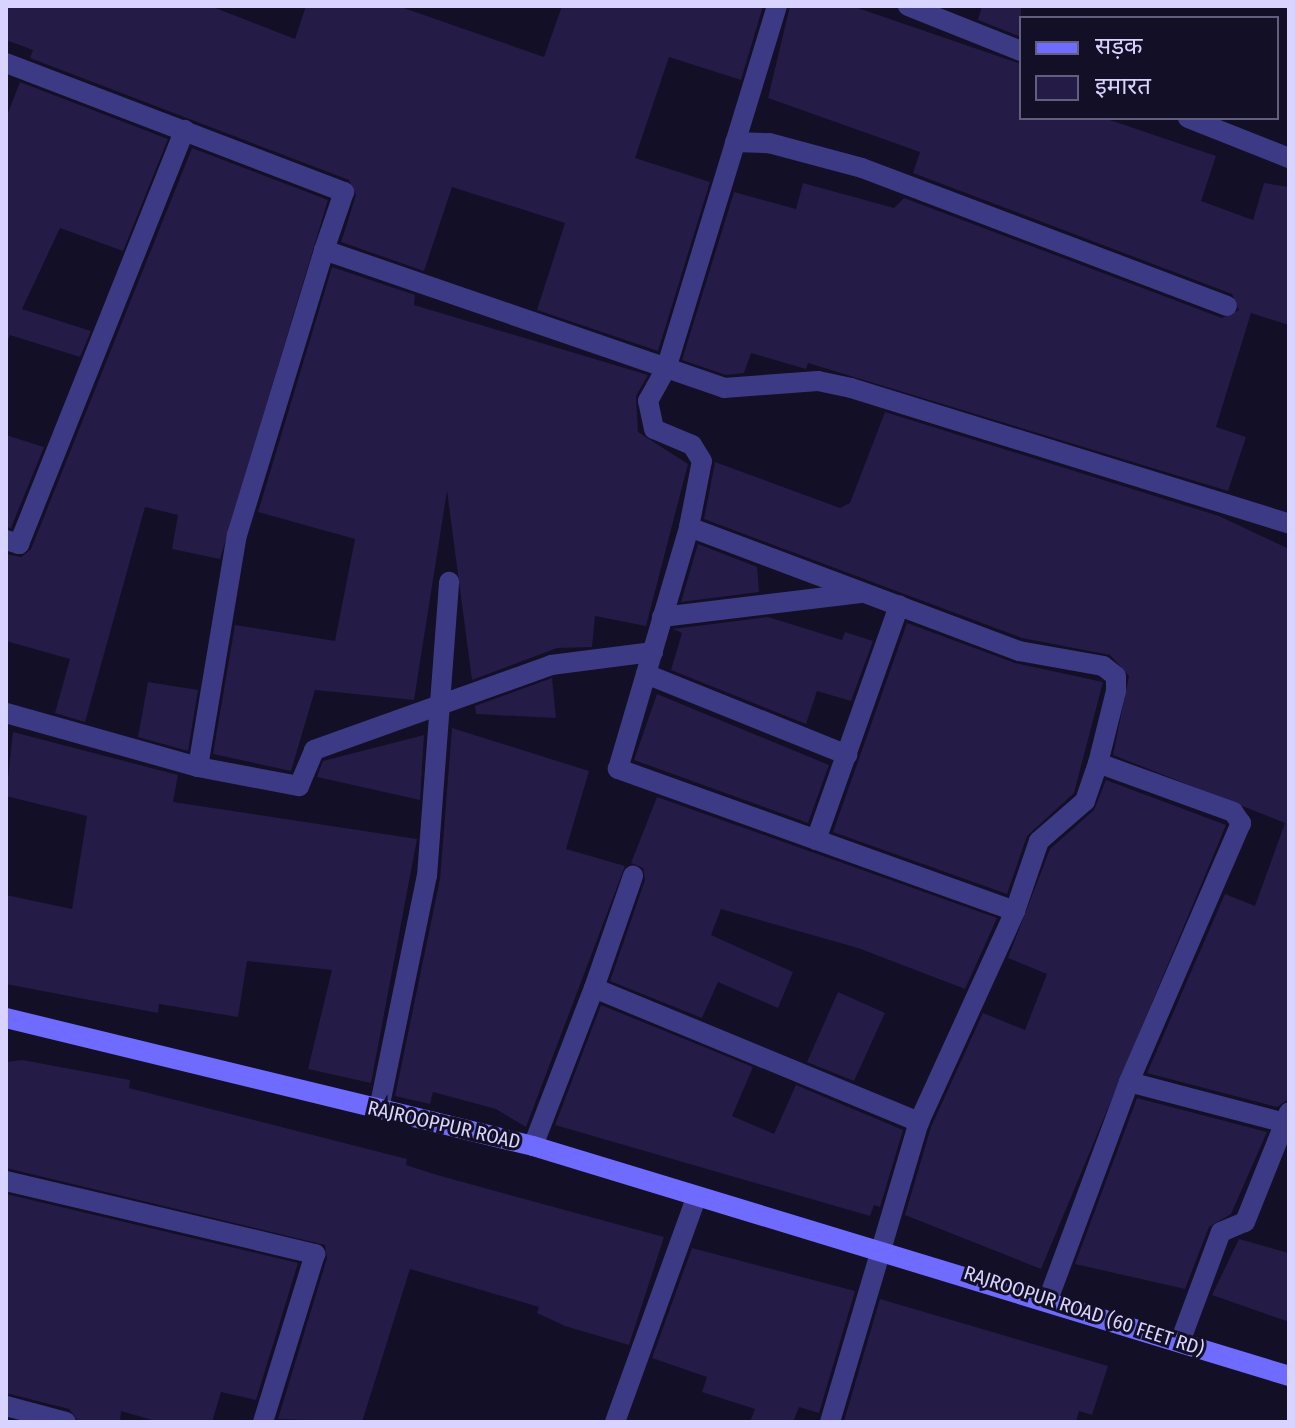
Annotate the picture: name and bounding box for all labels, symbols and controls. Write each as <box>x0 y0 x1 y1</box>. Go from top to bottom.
legend <box>1019 16 1279 120</box>
text: सड़क <box>1095 32 1143 60</box>
text: इमारत <box>1095 72 1151 100</box>
street label: RAJROOPPUR ROAD <box>365 1096 523 1154</box>
street label: RAJROOPUR ROAD (60 FEET RD) <box>961 1261 1207 1361</box>

